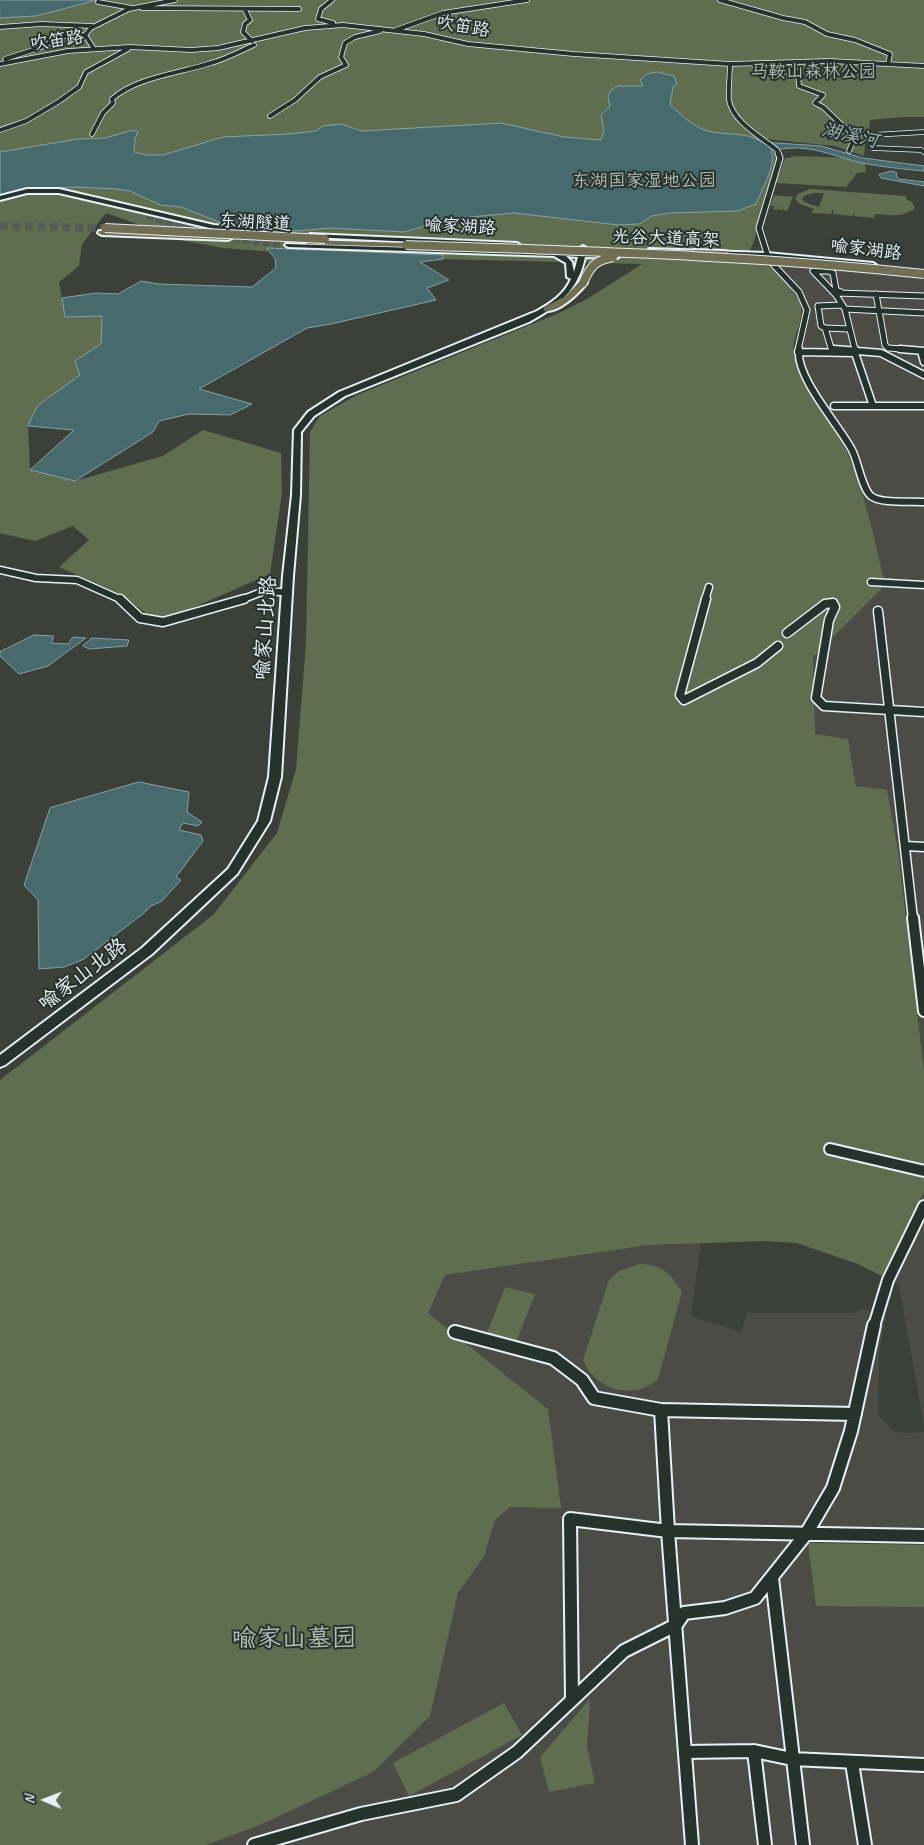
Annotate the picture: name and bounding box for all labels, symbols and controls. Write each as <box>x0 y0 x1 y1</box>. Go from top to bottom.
street label: 吹笛路 <box>435 12 491 42</box>
street label: 吹笛路 <box>29 27 85 55</box>
park label: 马鞍山森林公园 <box>750 61 876 83</box>
water label: 湖溪河 <box>820 118 880 154</box>
park label: 东湖国家湿地公园 <box>572 170 716 192</box>
street label: 东湖隧道 <box>218 210 292 236</box>
street label: 喻家湖路 <box>423 214 497 240</box>
street label: 光谷大道高架 <box>612 226 720 252</box>
street label: 喻家湖路 <box>829 235 903 265</box>
street label: 喻家山北路 <box>250 575 282 681</box>
street label: 喻家山北路 <box>33 933 133 1017</box>
park label: 喻家山墓园 <box>232 1624 356 1654</box>
north arrow <box>20 1775 70 1825</box>
text: N <box>21 1795 38 1804</box>

